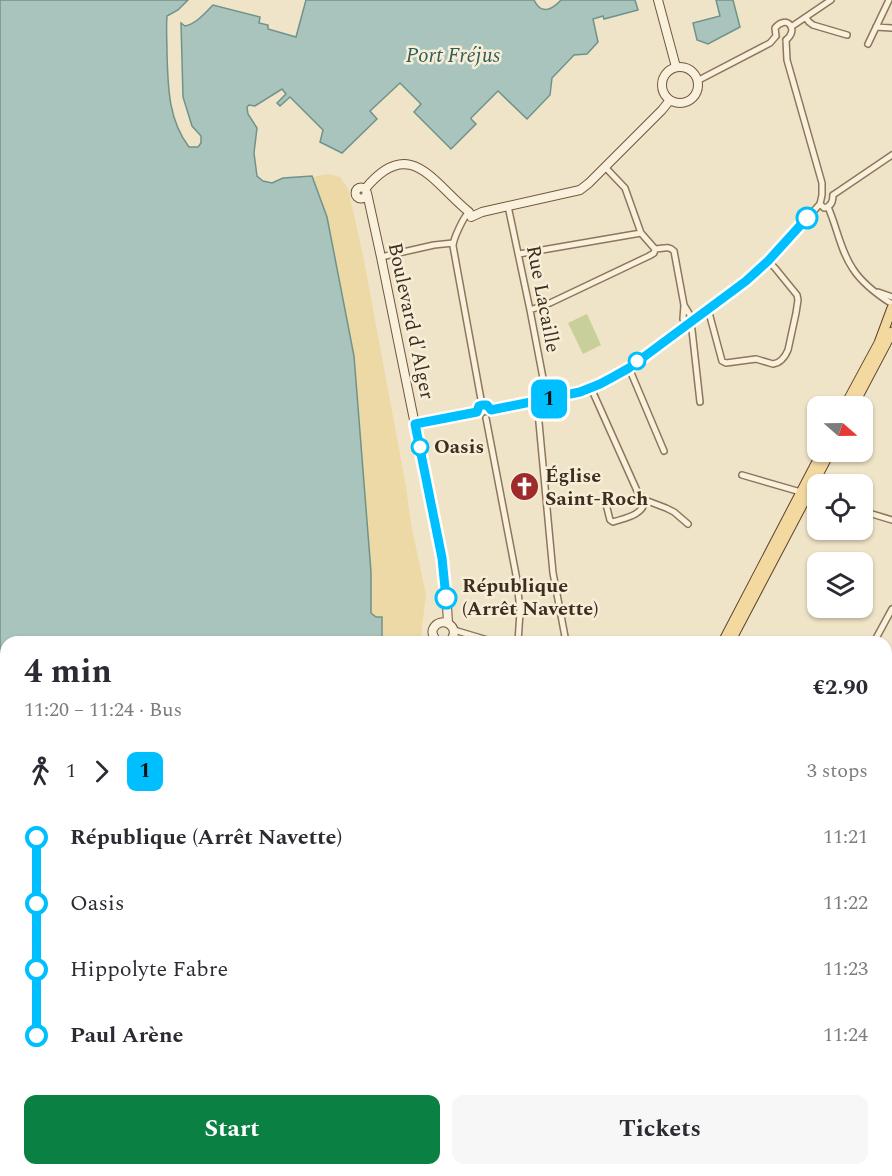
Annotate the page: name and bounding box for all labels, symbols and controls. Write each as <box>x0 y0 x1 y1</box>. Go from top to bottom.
water label: Port Fréjus <box>406 40 501 72</box>
unlabelled marker <box>796 207 818 229</box>
street label: Boulevard d'Alger <box>380 240 442 402</box>
street label: Rue Lacaille <box>518 243 568 355</box>
unlabelled marker <box>628 352 646 370</box>
line badge: 1 <box>530 380 568 418</box>
text: 1 <box>543 383 555 415</box>
north arrow <box>807 396 873 462</box>
map controls <box>807 396 873 618</box>
place label: Oasis <box>434 432 484 462</box>
marker: Oasis <box>411 438 429 456</box>
place label: Église Saint-Roch <box>545 461 648 514</box>
church icon: Église Saint-Roch <box>508 471 540 503</box>
button: locate <box>807 474 873 540</box>
button: layers <box>807 552 873 618</box>
place label: République (Arrêt Navette) <box>462 571 598 624</box>
marker: République (Arrêt Navette) <box>435 587 457 609</box>
text: 4 min <box>24 647 112 697</box>
text: €2.90 <box>813 671 868 704</box>
text: 11:20 – 11:24 · Bus <box>24 695 182 725</box>
icon: walk <box>24 755 57 788</box>
icon: forward <box>85 755 118 788</box>
text: 1 <box>139 755 151 787</box>
text: 1 <box>66 756 76 786</box>
text: 3 stops <box>807 756 868 786</box>
text: République (Arrêt Navette) <box>70 821 342 854</box>
text: 11:21 <box>823 822 868 852</box>
text: Oasis <box>70 887 124 920</box>
text: 11:22 <box>823 888 868 918</box>
text: Hippolyte Fabre <box>70 953 228 986</box>
text: 11:23 <box>823 954 868 984</box>
text: Paul Arène <box>70 1019 184 1052</box>
text: 11:24 <box>823 1020 868 1050</box>
button: Start <box>24 1095 440 1164</box>
button: Tickets <box>452 1095 868 1164</box>

